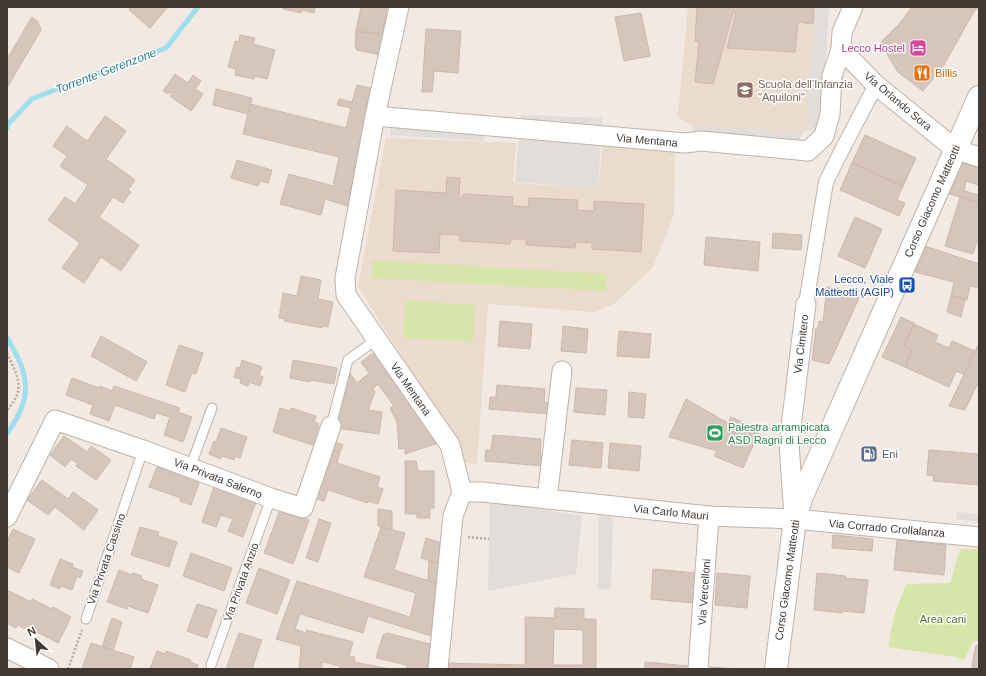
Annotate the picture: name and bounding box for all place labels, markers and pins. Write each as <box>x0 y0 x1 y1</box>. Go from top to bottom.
hotel icon: Lecco Hostel <box>908 38 928 58</box>
place label: Lecco Hostel <box>841 42 905 54</box>
restaurant icon: Billis <box>912 63 932 83</box>
place label: Billis <box>935 67 958 79</box>
place label: Scuola dell’Infanzia "Aquiloni" <box>758 78 854 103</box>
school or university icon: Scuola dell’Infanzia "Aquiloni" <box>735 80 755 100</box>
place label: Lecco, Viale Matteotti (AGIP) <box>815 273 894 298</box>
bus stop icon: Lecco, Viale Matteotti (AGIP) <box>897 275 917 295</box>
place label: Palestra arrampicata ASD Ragni di Lecco <box>728 421 830 446</box>
sports icon: Palestra arrampicata ASD Ragni di Lecco <box>705 423 725 443</box>
fuel station icon: Eni <box>859 444 879 464</box>
place label: Eni <box>882 448 898 460</box>

